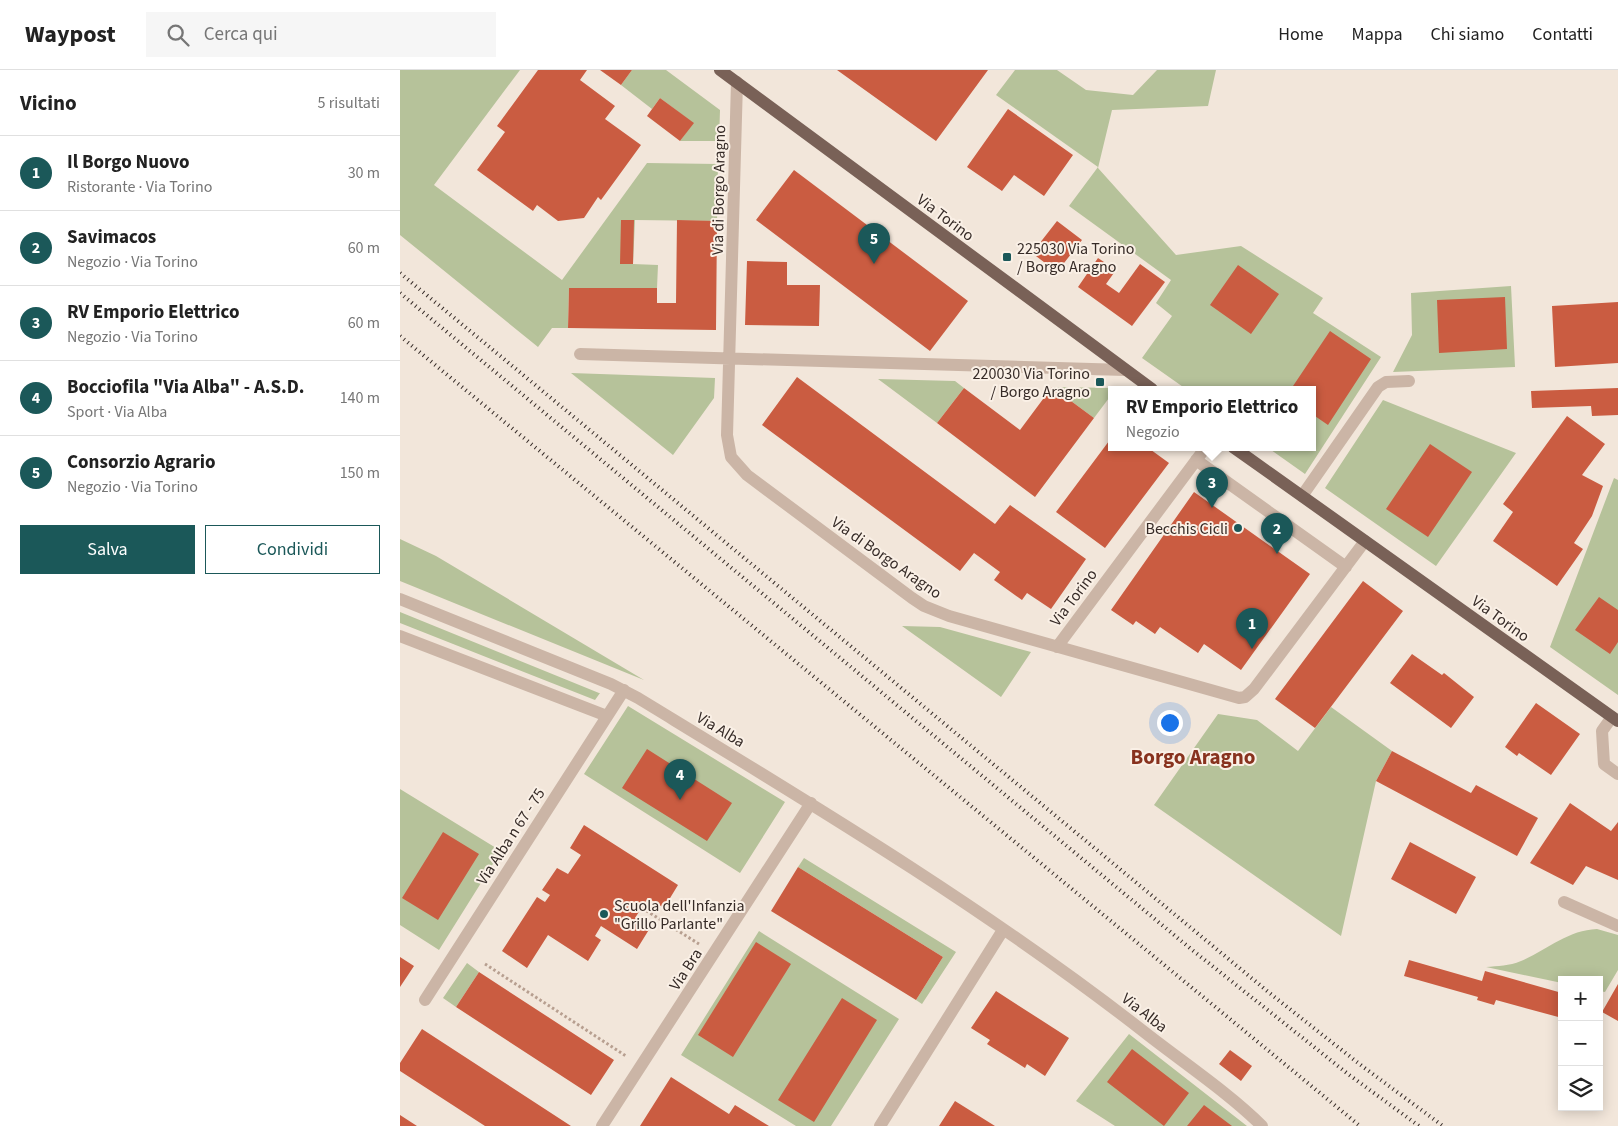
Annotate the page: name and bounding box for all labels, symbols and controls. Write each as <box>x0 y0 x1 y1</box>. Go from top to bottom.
search box <box>146 12 496 57</box>
text: Waypost <box>25 17 116 52</box>
icon: search <box>164 21 192 49</box>
text: Cerca qui <box>204 21 278 48</box>
text: Home <box>1278 22 1324 47</box>
text: Mappa <box>1352 22 1403 47</box>
text: Chi siamo <box>1431 22 1504 47</box>
text: Contatti <box>1532 22 1593 47</box>
text: Vicino <box>20 88 77 118</box>
text: 5 risultati <box>318 92 380 114</box>
street label: Via di Borgo Aragno <box>707 125 731 255</box>
text: Il Borgo Nuovo <box>67 149 190 176</box>
text: 1 <box>32 162 40 184</box>
text: 30 m <box>348 162 380 184</box>
text: Ristorante · Via Torino <box>67 176 212 198</box>
street label: Via Torino <box>912 189 979 247</box>
pin: 5 <box>858 223 890 264</box>
text: Savimacos <box>67 224 156 251</box>
text: 2 <box>32 237 40 259</box>
text: 60 m <box>348 237 380 259</box>
place label: 225030 Via Torino / Borgo Aragno <box>1017 238 1134 278</box>
text: Negozio · Via Torino <box>67 251 198 273</box>
marker: 225030 Via Torino / Borgo Aragno <box>1001 251 1013 263</box>
text: RV Emporio Elettrico <box>67 299 239 326</box>
text: 3 <box>32 312 40 334</box>
text: 60 m <box>348 312 380 334</box>
text: Negozio · Via Torino <box>67 326 198 348</box>
place label: 220030 Via Torino / Borgo Aragno <box>973 363 1090 403</box>
text: Bocciofila "Via Alba" - A.S.D. <box>67 374 305 401</box>
marker: 220030 Via Torino / Borgo Aragno <box>1094 376 1106 388</box>
popup <box>1108 386 1316 451</box>
text: 4 <box>32 387 40 409</box>
text: 140 m <box>340 387 380 409</box>
text: RV Emporio Elettrico <box>1126 394 1298 421</box>
text: Sport · Via Alba <box>67 401 167 423</box>
text: Negozio <box>1126 421 1180 443</box>
text: Consorzio Agrario <box>67 449 216 476</box>
text: 5 <box>32 462 40 484</box>
text: 150 m <box>340 462 380 484</box>
pin: 3 <box>1196 467 1228 508</box>
text: Negozio · Via Torino <box>67 476 198 498</box>
street label: Via di Borgo Aragno <box>827 512 946 604</box>
pin: 2 <box>1261 513 1293 554</box>
place label: Becchis Cicli <box>1145 518 1228 540</box>
marker: Becchis Cicli <box>1232 522 1244 534</box>
button: Salva <box>20 525 195 574</box>
button: Condividi <box>205 525 380 574</box>
street label: Via Torino <box>1045 564 1103 631</box>
street label: Via Torino <box>1467 590 1534 647</box>
pin: 1 <box>1236 608 1268 649</box>
street label: Via Alba <box>692 707 749 753</box>
your location <box>1157 710 1183 736</box>
district label: Borgo Aragno <box>1131 742 1255 772</box>
pin: 4 <box>664 759 696 800</box>
street label: Via Alba n 67 - 75 <box>471 784 550 889</box>
place label: Scuola dell'Infanzia "Grillo Parlante" <box>614 895 744 935</box>
marker: Scuola dell'Infanzia "Grillo Parlante" <box>598 908 610 920</box>
street label: Via Bra <box>664 944 708 995</box>
map controls <box>1558 976 1603 1111</box>
button: + <box>1558 976 1603 1021</box>
street label: Via Alba <box>1117 988 1172 1038</box>
button: − <box>1558 1021 1603 1066</box>
button: layers <box>1558 1066 1603 1111</box>

